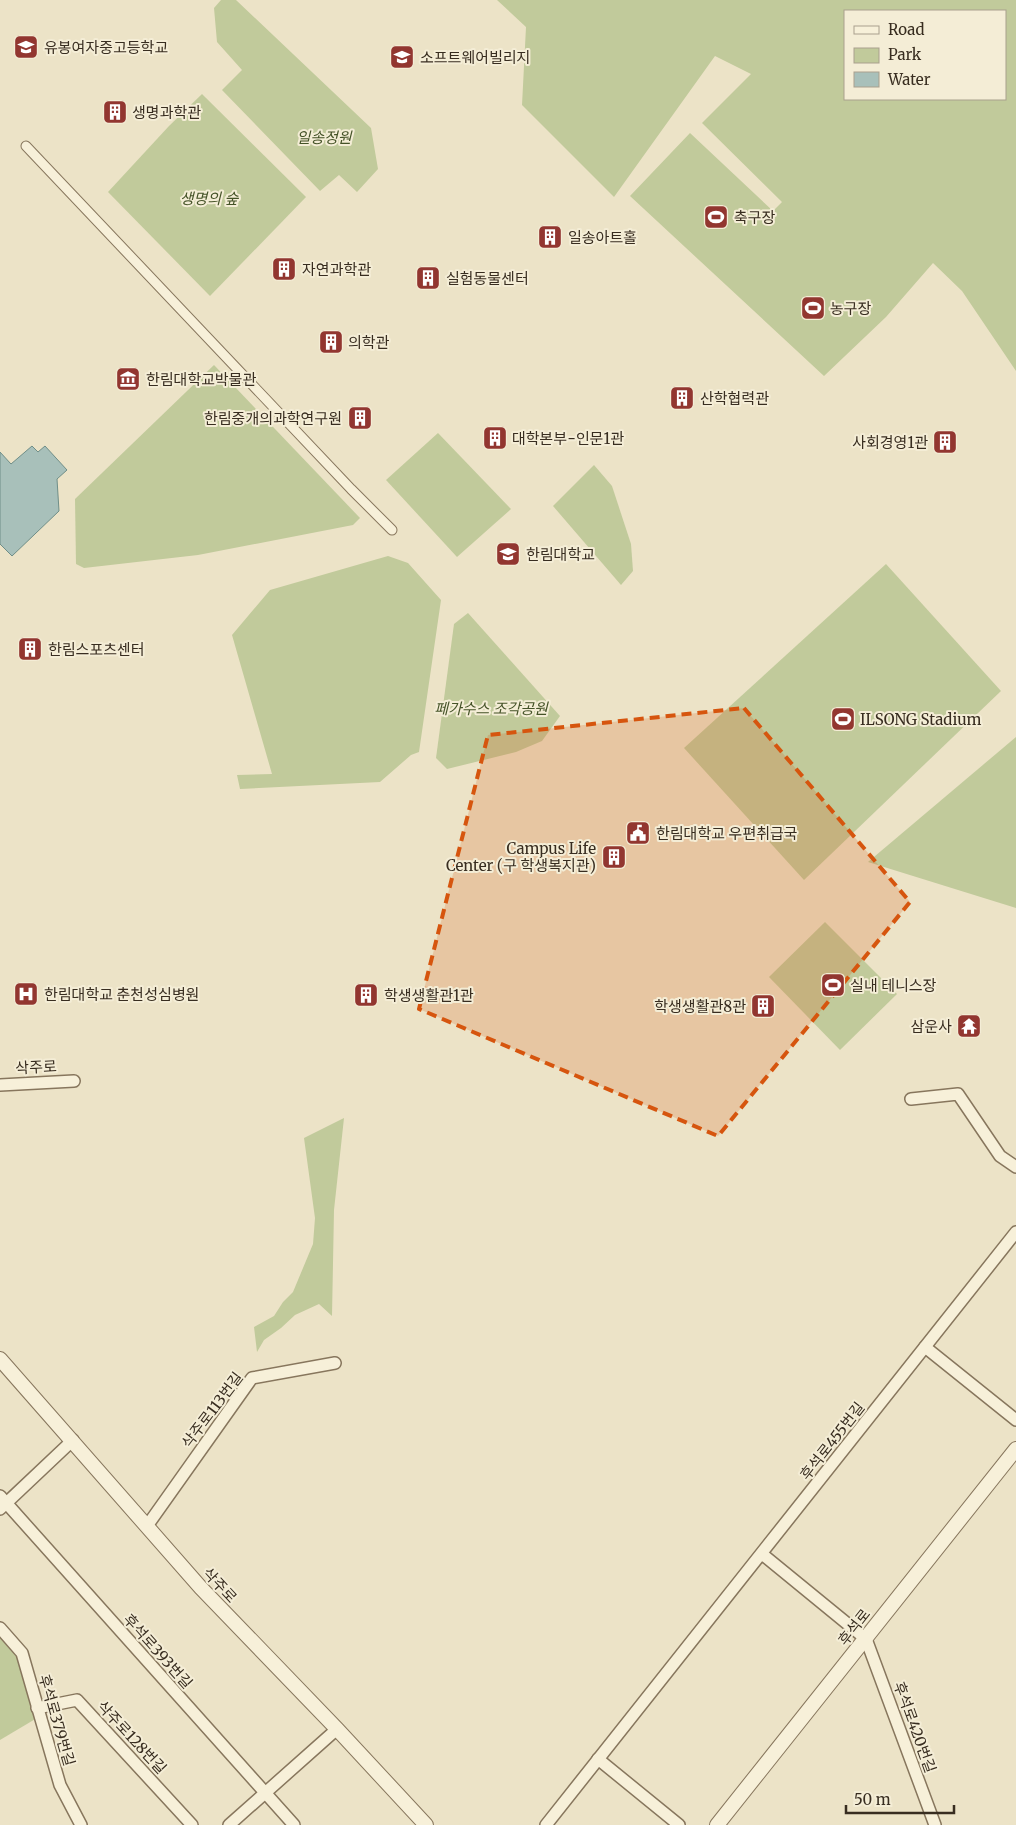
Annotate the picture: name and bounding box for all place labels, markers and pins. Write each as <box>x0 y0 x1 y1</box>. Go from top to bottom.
school or university icon: 유봉여자중고등학교 <box>13 34 39 60</box>
place label: 유봉여자중고등학교 <box>44 38 168 57</box>
school or university icon: 소프트웨어빌리지 <box>389 44 415 70</box>
place label: 소프트웨어빌리지 <box>420 48 530 67</box>
building icon: 생명과학관 <box>102 99 128 125</box>
place label: 생명과학관 <box>132 103 201 122</box>
sports icon: 축구장 <box>703 204 729 230</box>
place label: 축구장 <box>734 208 776 227</box>
building icon: 일송아트홀 <box>537 224 563 250</box>
place label: 일송아트홀 <box>568 228 637 247</box>
building icon: 자연과학관 <box>271 256 297 282</box>
place label: 자연과학관 <box>302 260 371 279</box>
building icon: 실험동물센터 <box>415 265 441 291</box>
place label: 실험동물센터 <box>446 269 529 288</box>
sports icon: 농구장 <box>800 295 826 321</box>
place label: 농구장 <box>830 299 872 318</box>
building icon: 의학관 <box>318 329 344 355</box>
place label: 의학관 <box>348 333 390 352</box>
museum icon: 한림대학교박물관 <box>115 366 141 392</box>
place label: 한림대학교박물관 <box>146 370 257 389</box>
building icon: 산학협력관 <box>669 385 695 411</box>
place label: 산학협력관 <box>700 389 769 408</box>
building icon: 한림중개의과학연구원 <box>347 405 373 431</box>
place label: 한림중개의과학연구원 <box>204 409 342 428</box>
building icon: 대학본부-인문1관 <box>482 425 508 451</box>
place label: 대학본부-인문1관 <box>512 429 624 448</box>
building icon: 사회경영1관 <box>932 429 958 455</box>
place label: 사회경영1관 <box>852 433 928 452</box>
school or university icon: 한림대학교 <box>495 541 521 567</box>
place label: 한림대학교 <box>526 545 595 564</box>
building icon: 한림스포츠센터 <box>17 636 43 662</box>
place label: 한림스포츠센터 <box>48 640 145 659</box>
sports icon: ILSONG Stadium <box>830 706 856 732</box>
place label: ILSONG Stadium <box>860 710 981 729</box>
public building icon: 한림대학교 우편취급국 <box>625 820 651 846</box>
place label: 한림대학교 우편취급국 <box>656 824 798 843</box>
place label: Campus Life Center (구 학생복지관) <box>446 839 596 875</box>
building icon: Campus Life Center (구 학생복지관) <box>601 844 627 870</box>
sports icon: 실내 테니스장 <box>820 972 846 998</box>
place label: 실내 테니스장 <box>850 976 937 995</box>
hospital icon: 한림대학교 춘천성심병원 <box>13 981 39 1007</box>
building icon: 학생생활관1관 <box>353 982 379 1008</box>
place label: 한림대학교 춘천성심병원 <box>44 985 199 1004</box>
place label: 학생생활관1관 <box>384 986 474 1005</box>
building icon: 학생생활관8관 <box>750 993 776 1019</box>
place label: 학생생활관8관 <box>654 997 746 1016</box>
temple icon: 삼운사 <box>956 1013 982 1039</box>
place label: 삼운사 <box>911 1017 952 1036</box>

